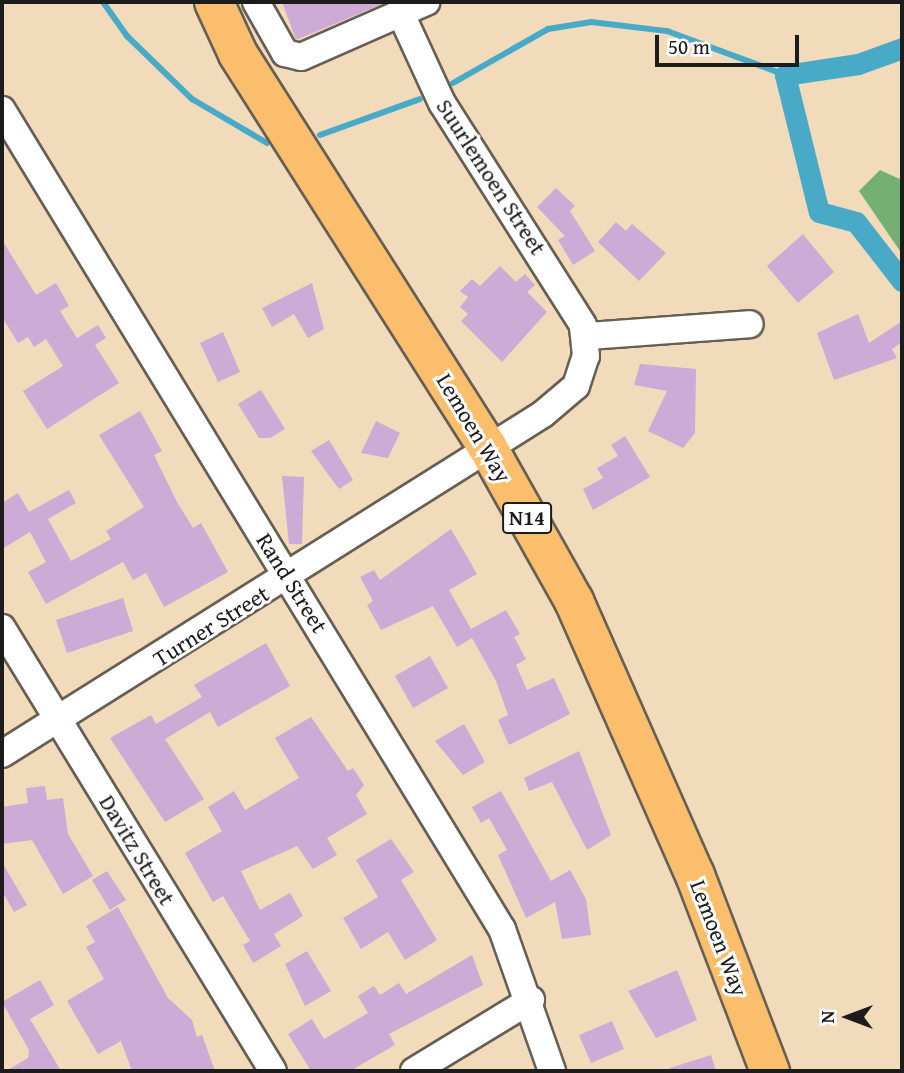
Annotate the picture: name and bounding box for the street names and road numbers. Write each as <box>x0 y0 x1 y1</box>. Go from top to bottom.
street label: Suurlemoen Street <box>430 94 552 260</box>
street label: Lemoen Way <box>431 368 517 488</box>
road number: N14 <box>501 500 553 536</box>
street label: Rand Street <box>250 528 334 638</box>
street label: Turner Street <box>148 580 274 672</box>
street label: Davitz Street <box>93 790 181 910</box>
street label: Lemoen Way <box>684 876 754 1000</box>

